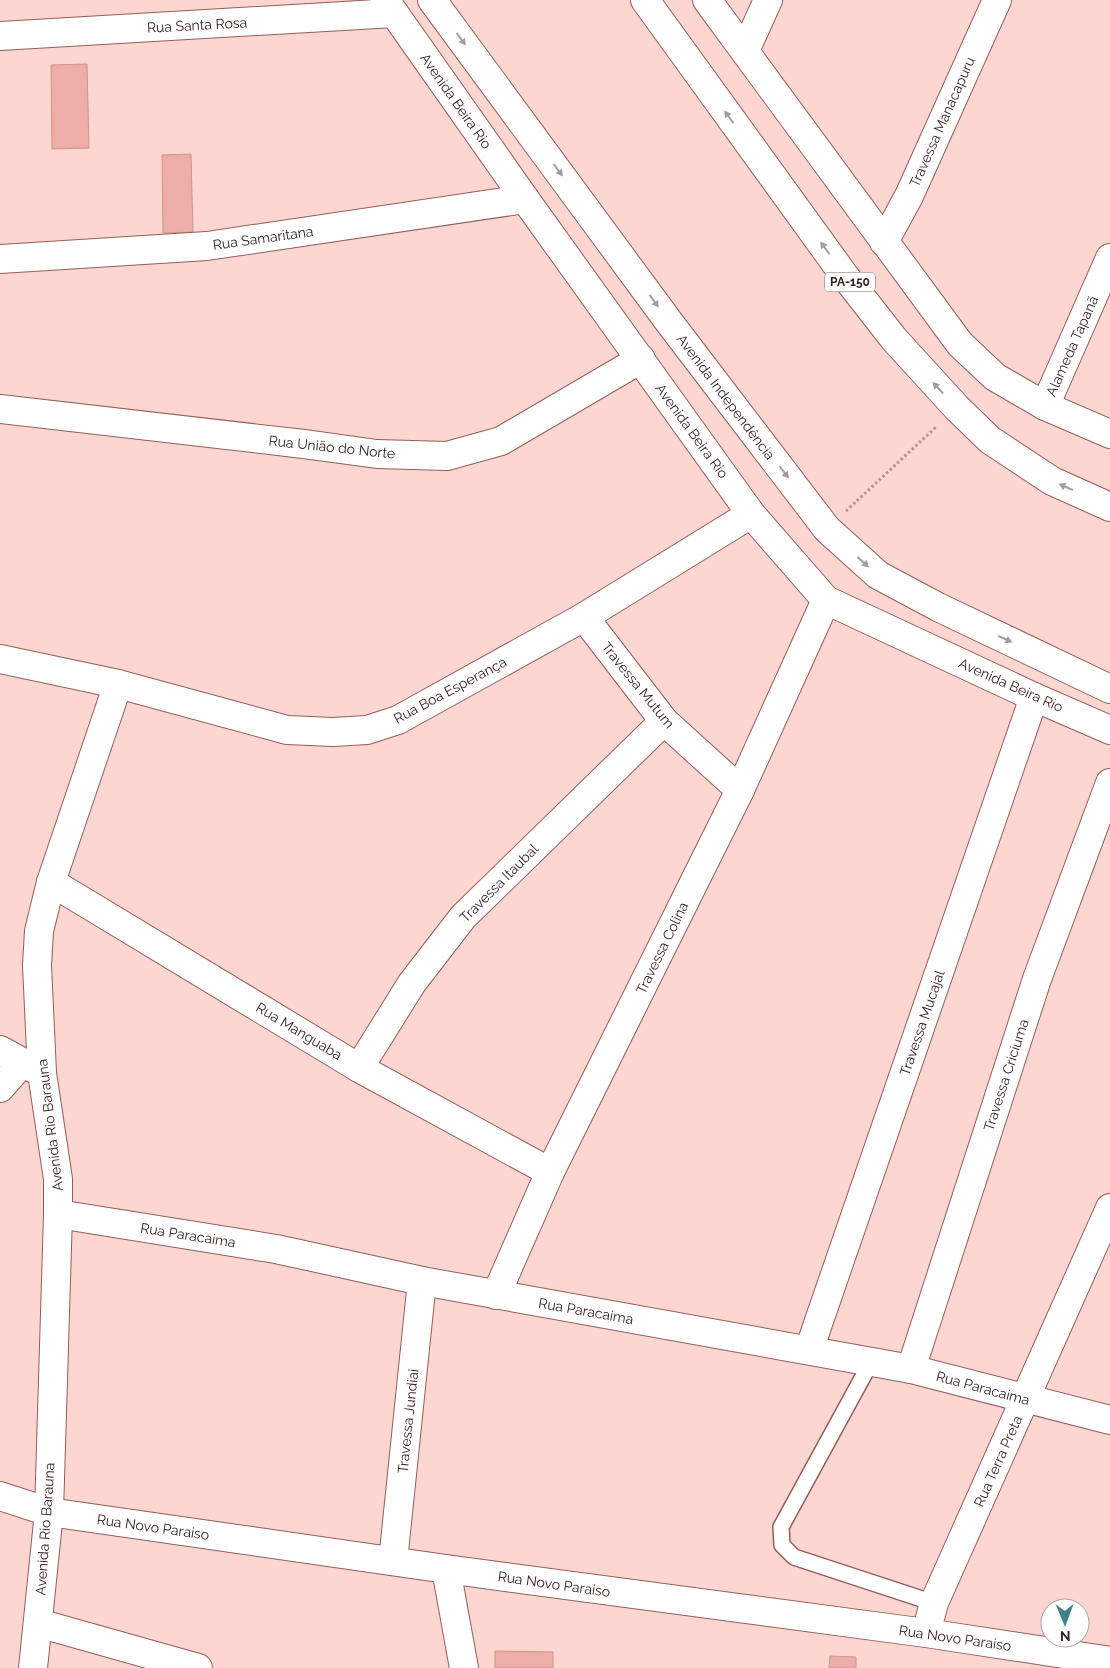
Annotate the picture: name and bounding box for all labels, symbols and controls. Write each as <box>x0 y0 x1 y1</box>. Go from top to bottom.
street label: Rua Santa Rosa <box>147 14 247 36</box>
one-way arrow <box>456 32 466 46</box>
street label: Avenida Beira Rio <box>417 50 495 152</box>
street label: Travessa Manacapuru <box>906 54 978 190</box>
one-way arrow <box>724 110 734 124</box>
one-way arrow <box>552 163 563 176</box>
street label: Rua Samaritana <box>212 223 314 253</box>
one-way arrow <box>820 241 830 255</box>
road number: PA-150 <box>825 272 875 292</box>
street label: Alameda Tapanã <box>1043 293 1101 399</box>
one-way arrow <box>649 294 659 308</box>
street label: Avenida Independência <box>674 331 778 463</box>
street label: Avenida Beira Rio <box>652 381 732 481</box>
one-way arrow <box>932 382 944 394</box>
street label: Rua União do Norte <box>268 432 396 462</box>
one-way arrow <box>779 465 789 479</box>
one-way arrow <box>1059 482 1073 490</box>
one-way arrow <box>857 556 869 568</box>
one-way arrow <box>998 635 1013 644</box>
street label: Travessa Mutum <box>598 639 678 731</box>
street label: Rua Boa Esperança <box>391 653 509 727</box>
street label: Avenida Beira Rio <box>956 655 1066 715</box>
street label: Travessa Itaubal <box>457 840 542 925</box>
street label: Travessa Colina <box>633 899 691 997</box>
street label: Travessa Mucajal <box>896 968 948 1078</box>
street label: Rua Manguaba <box>253 999 345 1063</box>
street label: Travessa Criciuma <box>980 1017 1032 1133</box>
street label: Avenida Rio Barauna <box>34 1058 66 1192</box>
street label: Rua Paracaima <box>139 1220 237 1250</box>
street label: Rua Paracaima <box>537 1295 635 1327</box>
street label: Travessa Jundiai <box>395 1368 421 1474</box>
street label: Rua Paracaima <box>934 1368 1032 1408</box>
street label: Rua Terra Preta <box>971 1413 1025 1509</box>
street label: Avenida Rio Barauna <box>32 1462 58 1596</box>
street label: Rua Novo Paraiso <box>96 1511 210 1543</box>
street label: Rua Novo Paraiso <box>497 1568 611 1600</box>
north arrow <box>1040 1598 1090 1648</box>
street label: Rua Novo Paraiso <box>898 1622 1012 1654</box>
text: N <box>1060 1628 1071 1644</box>

